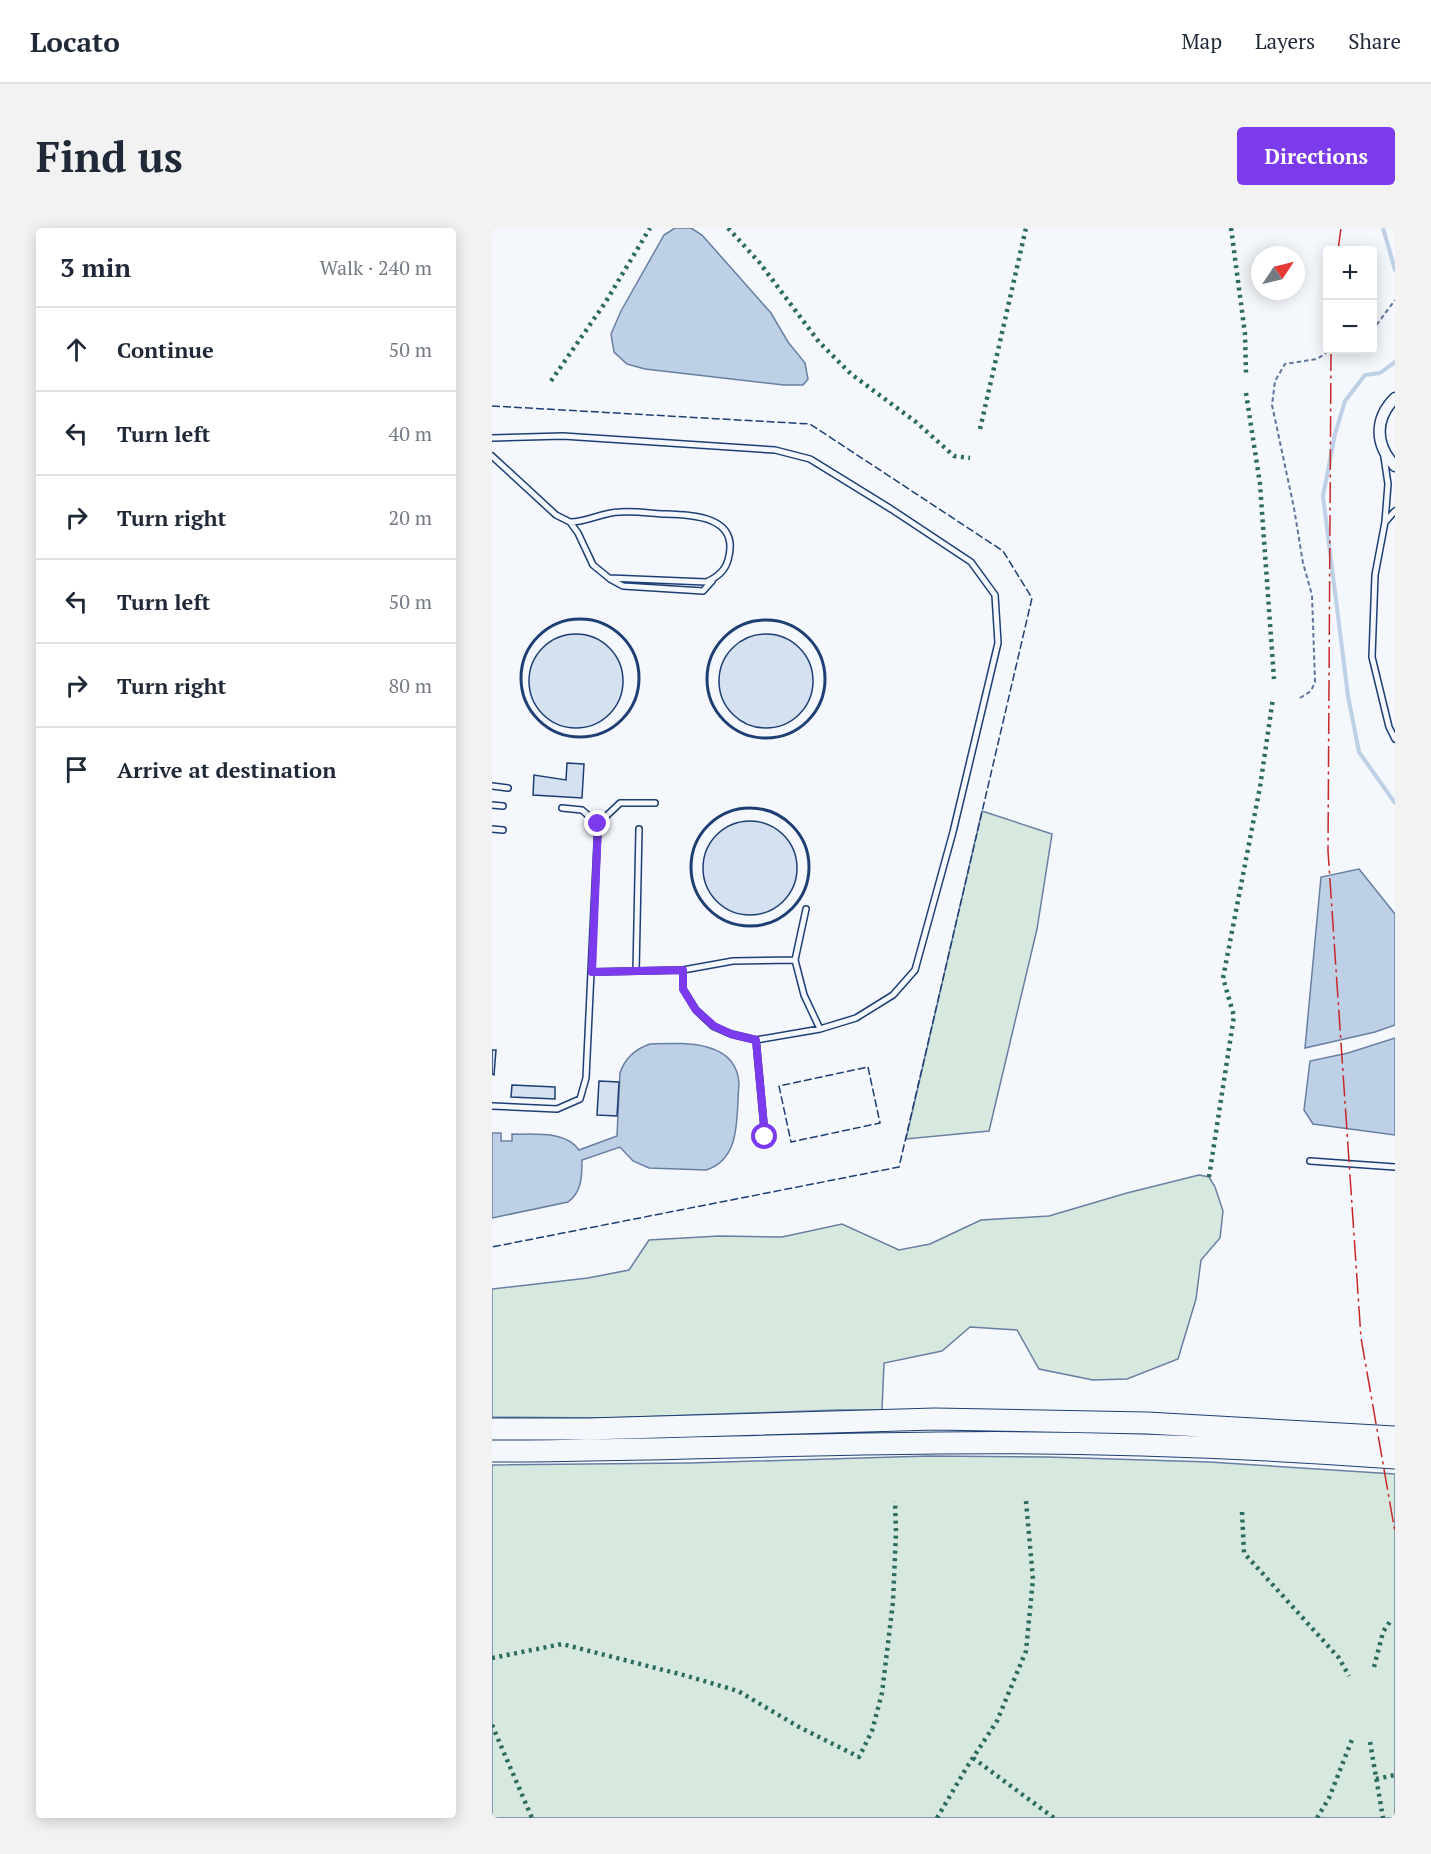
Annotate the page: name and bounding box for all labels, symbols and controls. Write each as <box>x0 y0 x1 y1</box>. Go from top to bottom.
text: Locato <box>30 23 120 60</box>
text: Map <box>1181 27 1222 55</box>
text: Layers <box>1255 27 1315 55</box>
text: Share <box>1348 27 1401 55</box>
button: Directions <box>1237 127 1395 185</box>
text: Find us <box>36 128 183 184</box>
north arrow <box>1251 246 1305 300</box>
map controls <box>1323 246 1377 354</box>
button: + <box>1323 246 1377 300</box>
text: 3 min <box>60 250 131 284</box>
text: Walk · 240 m <box>320 254 432 281</box>
button: − <box>1323 300 1377 354</box>
icon: ahead <box>60 333 93 366</box>
text: Continue <box>117 335 214 364</box>
text: 50 m <box>389 336 432 363</box>
icon: left <box>60 417 93 450</box>
text: Turn left <box>117 419 210 448</box>
text: 40 m <box>389 420 432 447</box>
icon: right <box>60 501 93 534</box>
text: Turn right <box>117 503 226 532</box>
text: 20 m <box>389 504 432 531</box>
icon: left <box>60 585 93 618</box>
text: Turn left <box>117 587 210 616</box>
text: 50 m <box>389 588 432 615</box>
icon: right <box>60 669 93 702</box>
text: Turn right <box>117 671 226 700</box>
text: 80 m <box>389 672 432 699</box>
icon: arrive <box>60 753 93 786</box>
text: Arrive at destination <box>117 755 336 784</box>
route end <box>584 810 610 836</box>
route start <box>751 1123 777 1149</box>

